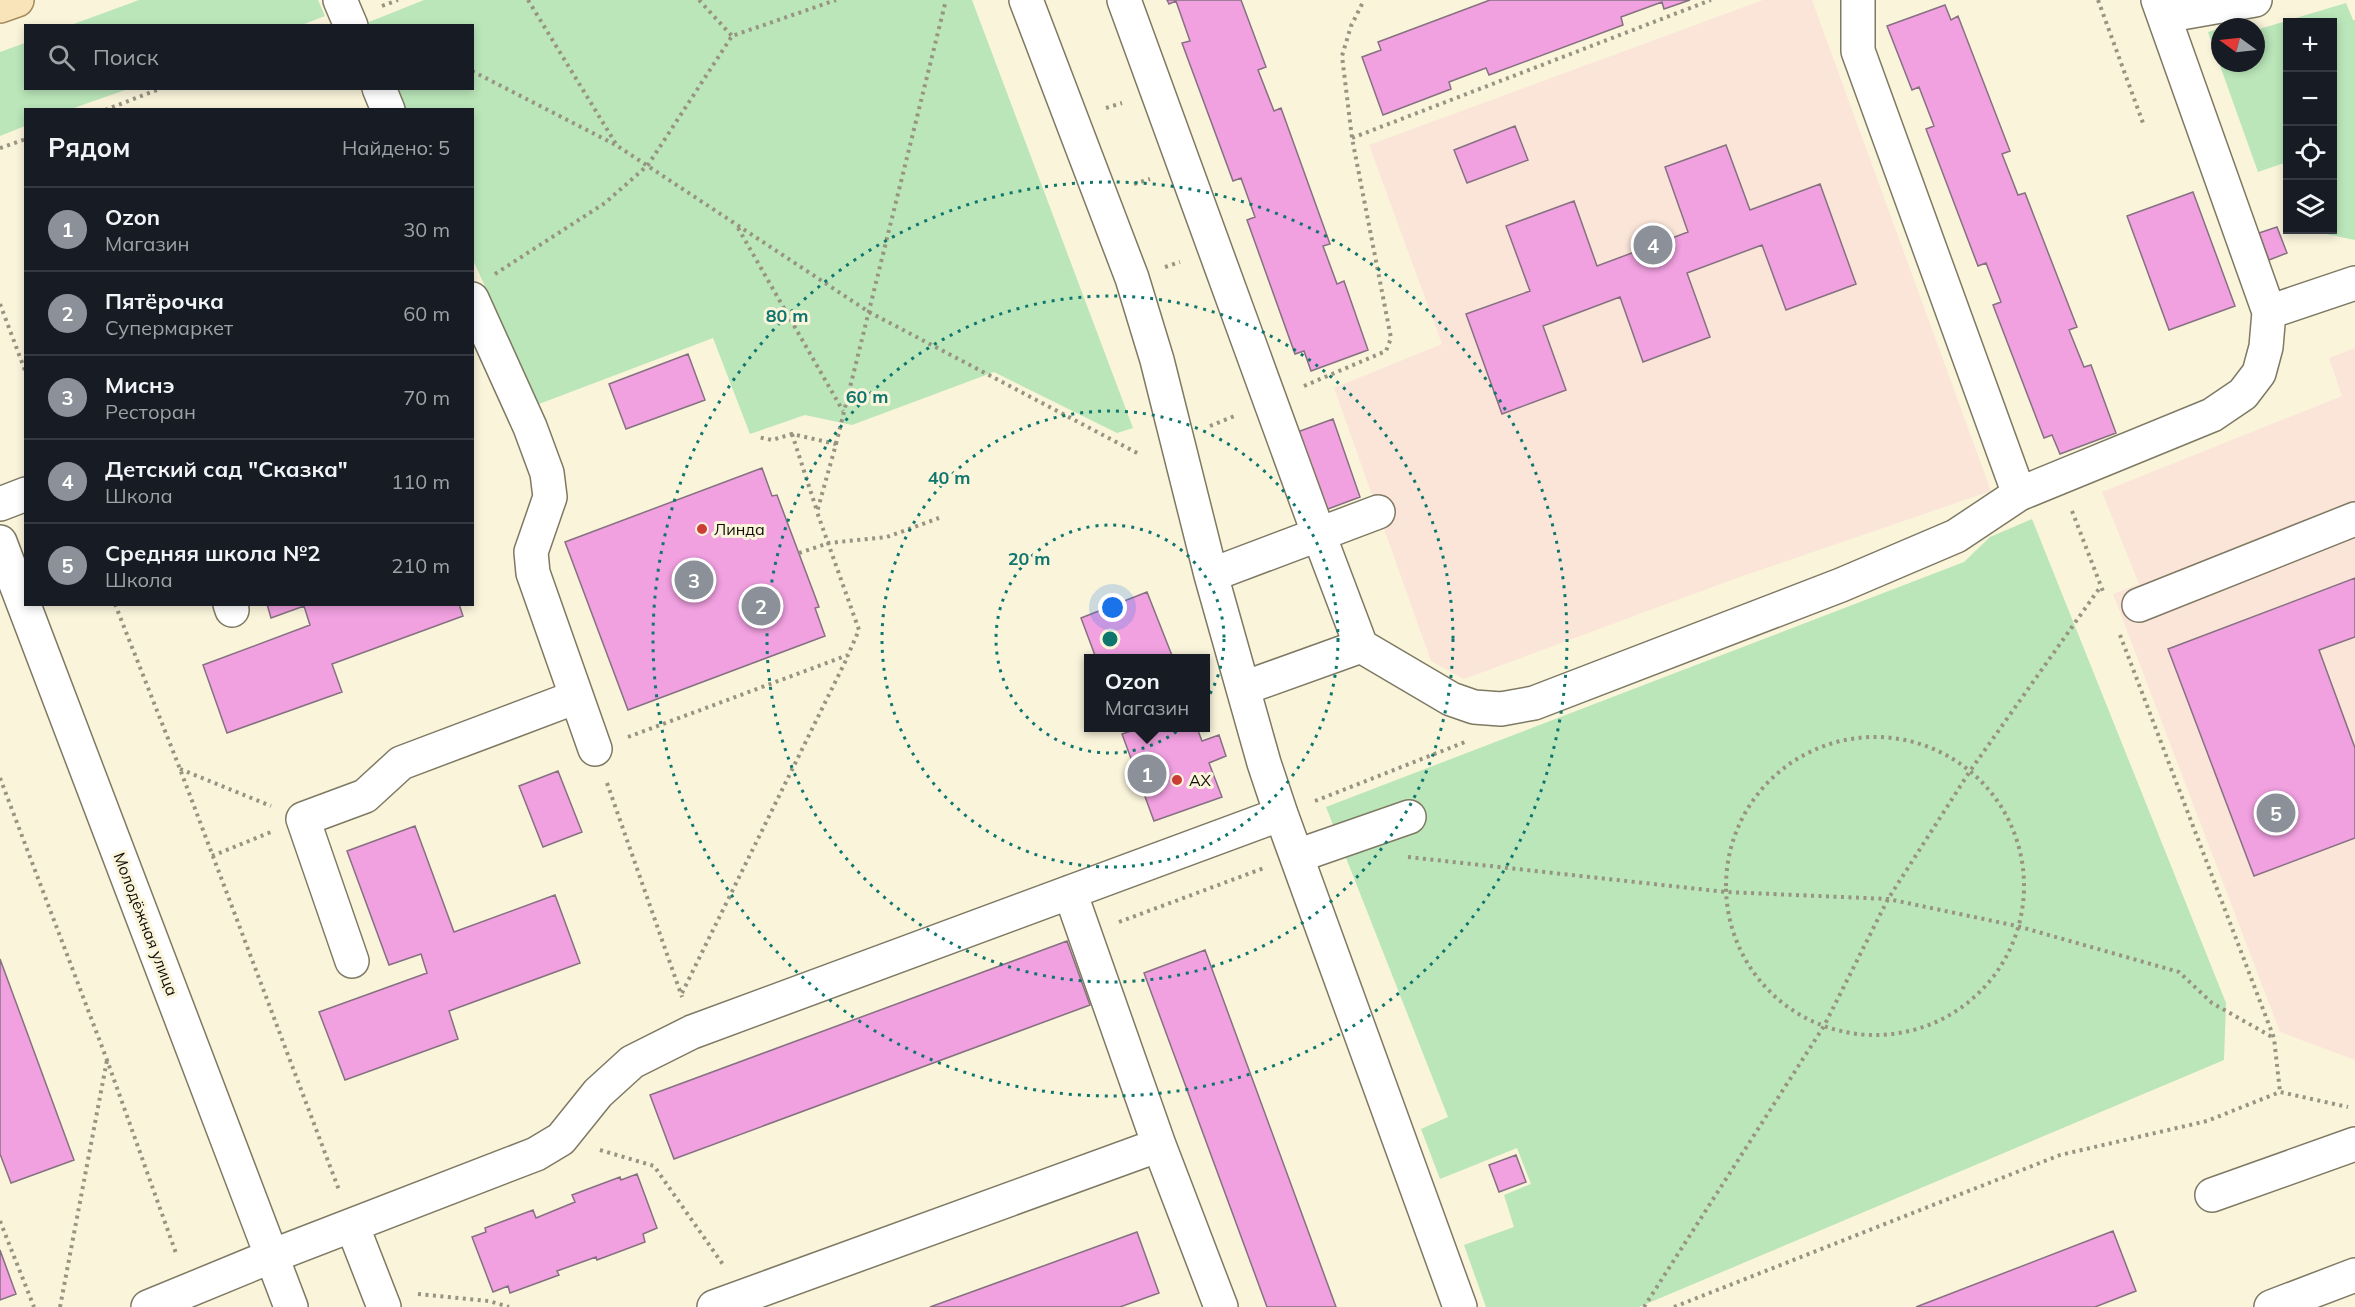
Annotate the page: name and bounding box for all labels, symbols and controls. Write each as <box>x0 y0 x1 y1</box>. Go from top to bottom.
north arrow <box>2211 18 2265 72</box>
map controls <box>2283 18 2337 234</box>
button: + <box>2283 18 2337 72</box>
search box <box>24 24 474 90</box>
icon: search <box>45 41 78 74</box>
text: Поиск <box>93 43 159 71</box>
button: − <box>2283 72 2337 126</box>
button: locate <box>2283 126 2337 180</box>
text: Рядом <box>48 131 131 164</box>
text: Найдено: 5 <box>342 135 450 160</box>
button: layers <box>2283 180 2337 234</box>
text: Ozon <box>105 203 160 231</box>
text: 1 <box>62 217 74 242</box>
text: 30 m <box>403 217 450 242</box>
pin: 4 <box>1634 222 1672 268</box>
text: Магазин <box>105 231 189 256</box>
text: Пятёрочка <box>105 287 224 315</box>
text: 2 <box>62 301 74 326</box>
text: 60 m <box>403 301 450 326</box>
text: 80 m <box>766 304 808 327</box>
text: Супермаркет <box>105 315 233 340</box>
text: Миснэ <box>105 371 175 399</box>
text: 3 <box>62 385 74 410</box>
text: 70 m <box>403 385 450 410</box>
text: 60 m <box>846 385 888 408</box>
text: Ресторан <box>105 399 196 424</box>
text: Детский сад "Сказка" <box>105 455 348 483</box>
text: 40 m <box>928 466 970 489</box>
text: 4 <box>62 469 74 494</box>
text: 110 m <box>391 469 450 494</box>
text: Школа <box>105 483 173 508</box>
place label: Линда <box>714 519 765 539</box>
marker: Линда <box>695 522 709 536</box>
text: Средняя школа №2 <box>105 539 320 567</box>
text: 20 m <box>1008 547 1050 570</box>
text: 5 <box>62 553 74 578</box>
text: 210 m <box>391 553 450 578</box>
pin: 3 <box>674 558 714 602</box>
text: Школа <box>105 567 173 592</box>
pin: 2 <box>742 584 780 628</box>
your location <box>1098 593 1127 622</box>
centre of rings <box>1100 629 1120 649</box>
popup <box>1084 654 1210 732</box>
text: Ozon <box>1105 667 1160 695</box>
text: Магазин <box>1105 695 1189 720</box>
pin: 1 <box>1128 752 1166 796</box>
place label: АХ <box>1189 770 1212 790</box>
marker: АХ <box>1170 773 1184 787</box>
pin: 5 <box>2256 790 2296 836</box>
street label: Молодёжная улица <box>109 849 183 999</box>

